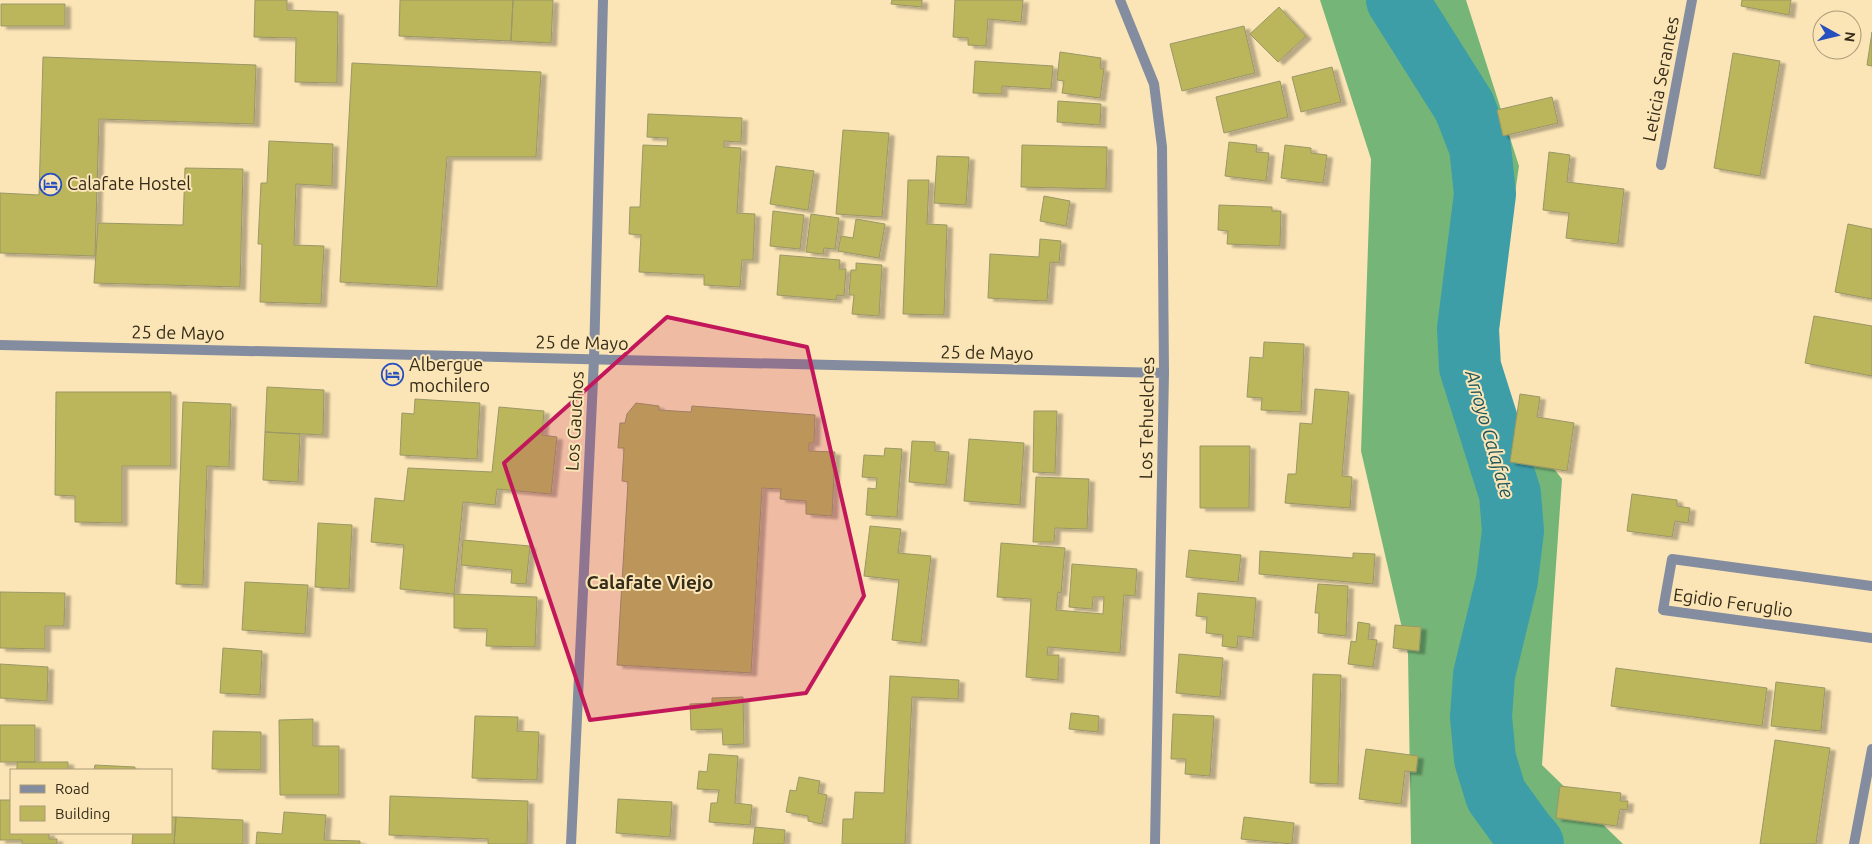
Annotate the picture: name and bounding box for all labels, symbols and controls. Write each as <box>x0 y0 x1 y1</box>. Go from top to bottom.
north arrow <box>1812 10 1862 60</box>
street label: Leticia Serantes <box>1638 14 1682 143</box>
text: N <box>1841 31 1859 43</box>
hotel icon: Calafate Hostel <box>39 172 63 196</box>
place label: Calafate Hostel <box>67 173 191 193</box>
street label: 25 de Mayo <box>131 321 225 343</box>
street label: 25 de Mayo <box>535 331 629 353</box>
street label: 25 de Mayo <box>940 341 1034 363</box>
place label: Albergue mochilero <box>409 354 490 395</box>
street label: Los Tehuelches <box>1135 356 1157 479</box>
hotel icon: Albergue mochilero <box>381 363 405 387</box>
water label: Arroyo Calafate <box>1461 367 1519 501</box>
street label: Los Gauchos <box>561 370 587 471</box>
district label: Calafate Viejo <box>586 571 714 593</box>
street label: Egidio Feruglio <box>1672 584 1794 620</box>
legend <box>10 769 172 834</box>
text: Road <box>55 780 90 797</box>
text: Building <box>55 805 110 822</box>

